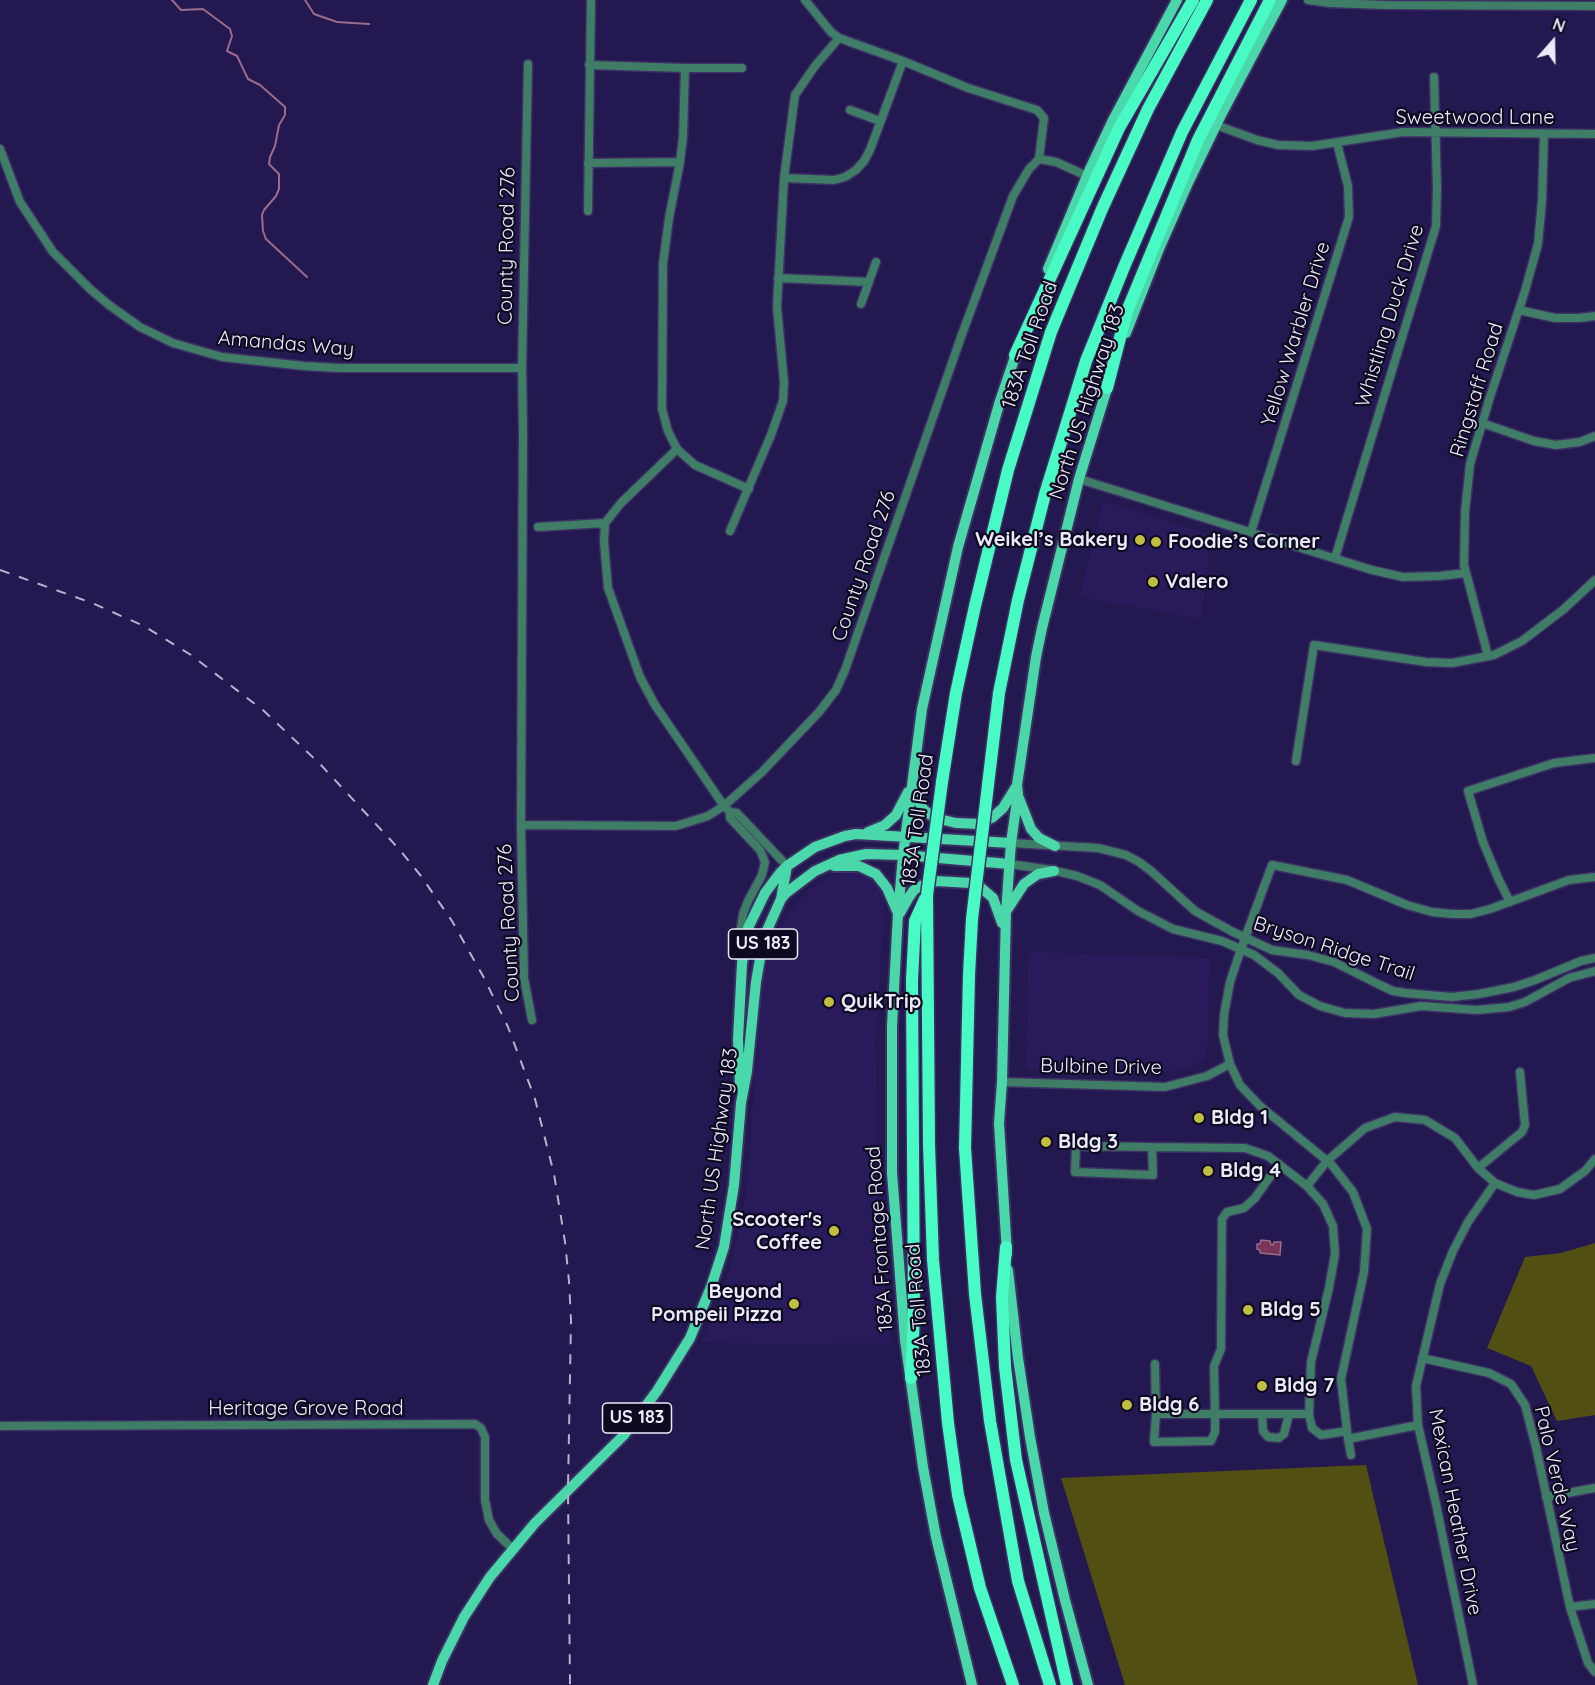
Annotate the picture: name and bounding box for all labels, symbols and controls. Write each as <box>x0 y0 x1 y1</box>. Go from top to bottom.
north arrow <box>1523 12 1583 72</box>
text: N <box>1550 14 1568 36</box>
street label: Sweetwood Lane <box>1396 106 1554 130</box>
street label: County Road 276 <box>494 167 520 325</box>
street label: Whistling Duck Drive <box>1351 222 1429 410</box>
street label: Yellow Warbler Drive <box>1257 239 1335 429</box>
street label: 183A Toll Road <box>997 278 1063 412</box>
street label: North US Highway 183 <box>1044 301 1130 503</box>
street label: Ringstaff Road <box>1445 320 1509 460</box>
street label: Amandas Way <box>217 326 355 362</box>
street label: County Road 276 <box>827 487 901 645</box>
place label: Weikel’s Bakery <box>975 528 1128 552</box>
place label: Foodie’s Corner <box>1168 530 1320 554</box>
marker: Weikel’s Bakery <box>1133 533 1147 547</box>
marker: Foodie’s Corner <box>1149 535 1163 549</box>
place label: Valero <box>1165 570 1229 594</box>
marker: Valero <box>1146 575 1160 589</box>
street label: 183A Toll Road <box>897 752 939 888</box>
street label: County Road 276 <box>493 844 525 1002</box>
street label: Bryson Ridge Trail <box>1250 912 1418 986</box>
road number: US 183 <box>728 929 798 959</box>
place label: QuikTrip <box>841 990 921 1014</box>
marker: QuikTrip <box>822 995 836 1009</box>
street label: North US Highway 183 <box>691 1046 743 1252</box>
street label: Bulbine Drive <box>1040 1054 1162 1080</box>
place label: Bldg 1 <box>1211 1106 1268 1130</box>
marker: Bldg 1 <box>1192 1111 1206 1125</box>
place label: Bldg 3 <box>1058 1130 1118 1154</box>
marker: Bldg 3 <box>1039 1135 1053 1149</box>
street label: 183A Frontage Road <box>862 1145 898 1333</box>
place label: Bldg 4 <box>1220 1159 1281 1183</box>
marker: Bldg 4 <box>1201 1164 1215 1178</box>
place label: Scooter's Coffee <box>732 1208 822 1255</box>
marker: Scooter's Coffee <box>827 1224 841 1238</box>
street label: 183A Toll Road <box>901 1243 937 1377</box>
place label: Beyond Pompeii Pizza <box>651 1280 782 1327</box>
marker: Beyond Pompeii Pizza <box>787 1297 801 1311</box>
place label: Bldg 5 <box>1260 1298 1321 1322</box>
marker: Bldg 5 <box>1241 1303 1255 1317</box>
place label: Bldg 7 <box>1274 1374 1334 1398</box>
marker: Bldg 7 <box>1255 1379 1269 1393</box>
place label: Bldg 6 <box>1139 1393 1199 1417</box>
street label: Heritage Grove Road <box>208 1397 404 1421</box>
marker: Bldg 6 <box>1120 1398 1134 1412</box>
road number: US 183 <box>602 1403 672 1433</box>
street label: Palo Verde Way <box>1529 1404 1585 1554</box>
street label: Mexican Heather Drive <box>1423 1407 1487 1617</box>

